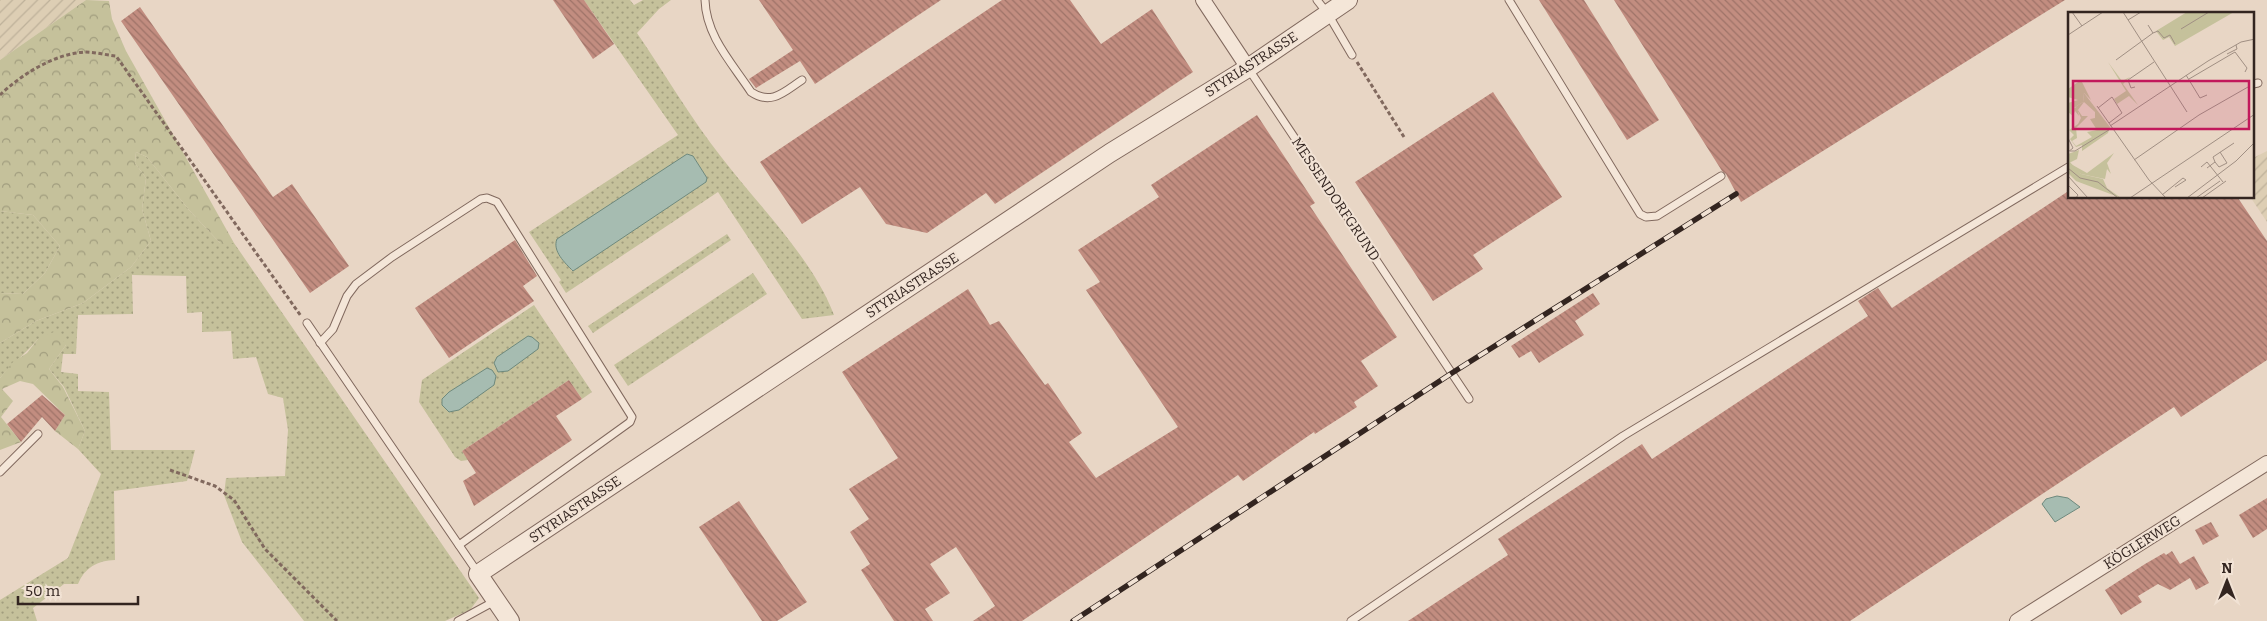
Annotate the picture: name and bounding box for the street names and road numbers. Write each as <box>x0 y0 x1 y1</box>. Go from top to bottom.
street label: STYRIASTRASSE <box>1202 28 1301 101</box>
street label: MESSENDORFGRUND <box>1288 134 1383 264</box>
street label: STYRIASTRASSE <box>863 249 962 322</box>
street label: STYRIASTRASSE <box>526 472 625 546</box>
street label: KÖGLERWEG <box>2101 512 2184 573</box>

